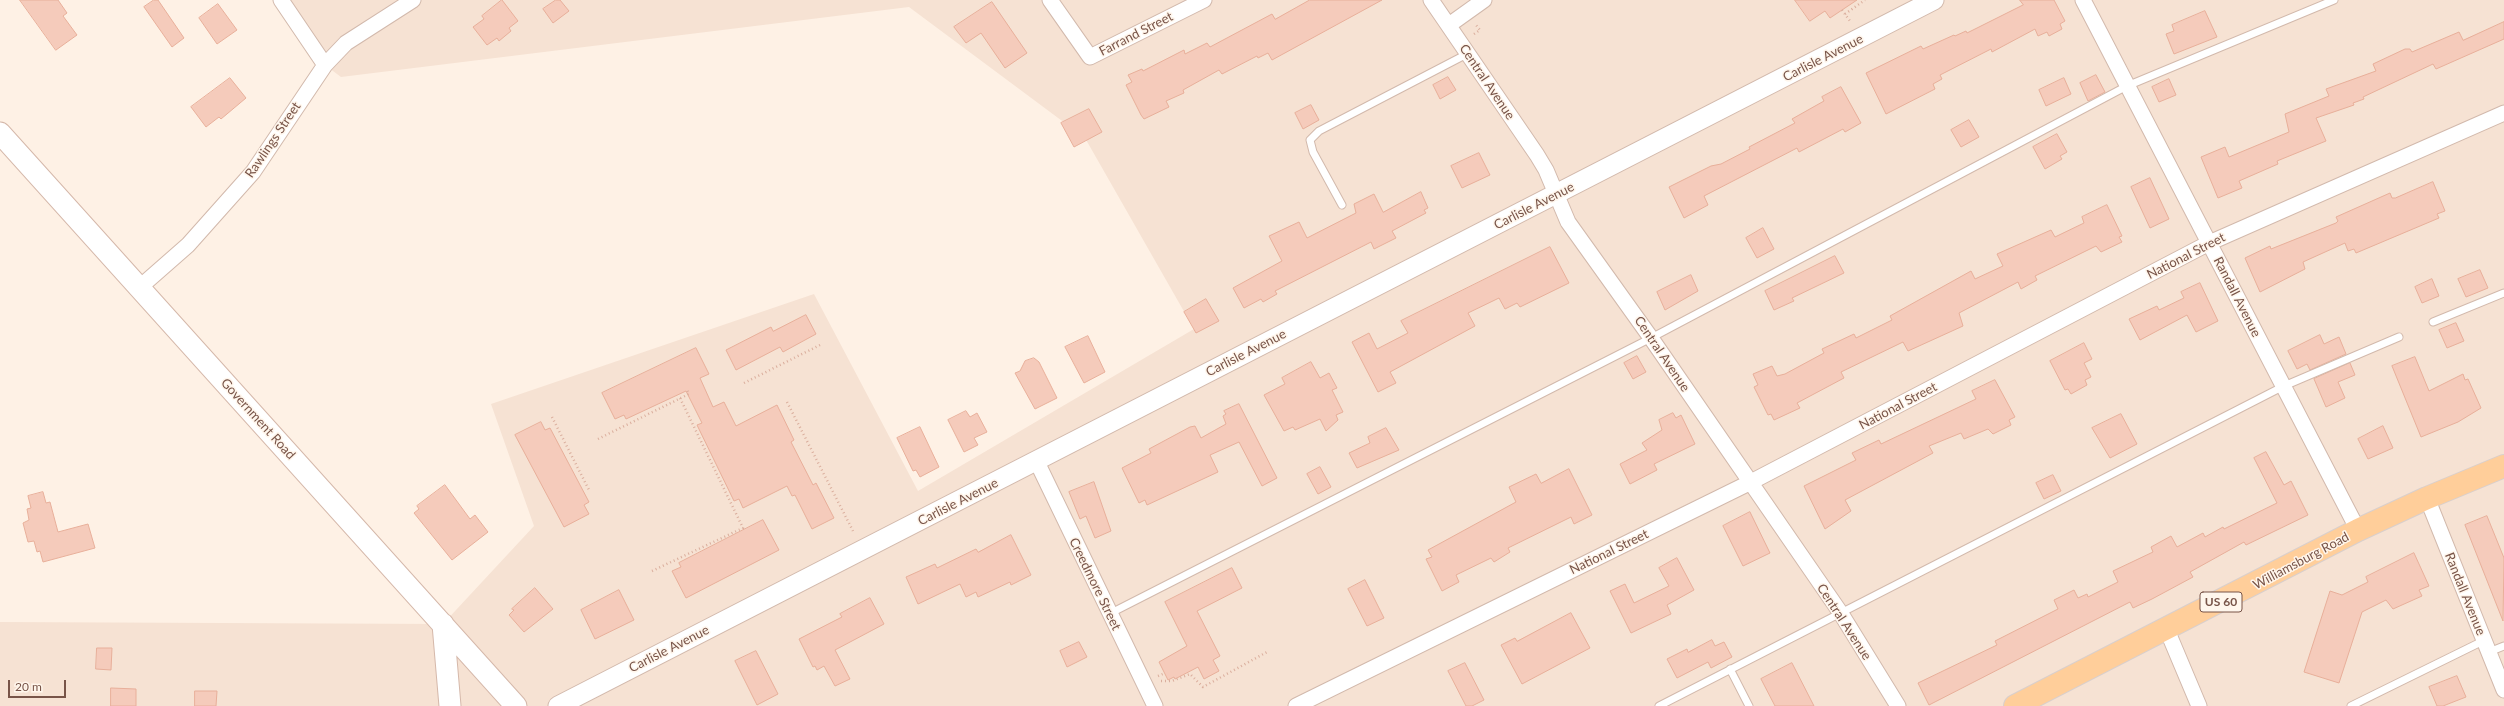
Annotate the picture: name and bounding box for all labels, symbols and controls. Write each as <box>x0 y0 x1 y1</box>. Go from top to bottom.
street label: Farrand Street <box>1096 9 1176 59</box>
street label: Carlisle Avenue <box>1780 31 1866 85</box>
street label: Central Avenue <box>1456 41 1518 123</box>
street label: Rawlings Street <box>242 99 304 181</box>
street label: Carlisle Avenue <box>1491 179 1577 233</box>
street label: National Street <box>2144 230 2228 282</box>
street label: Randall Avenue <box>2210 254 2264 340</box>
street label: Central Avenue <box>1631 313 1693 395</box>
street label: Carlisle Avenue <box>1203 326 1289 380</box>
street label: Government Road <box>218 375 298 463</box>
street label: National Street <box>1856 379 1940 433</box>
street label: Carlisle Avenue <box>915 475 1001 529</box>
street label: National Street <box>1567 526 1651 578</box>
street label: Williamsburg Road <box>2250 529 2352 593</box>
street label: Creedmore Street <box>1066 535 1124 633</box>
street label: Randall Avenue <box>2441 550 2489 638</box>
street label: Central Avenue <box>1814 581 1874 663</box>
road number: US 60 <box>2200 592 2242 612</box>
street label: Carlisle Avenue <box>626 622 712 676</box>
scale bar <box>10 672 68 698</box>
text: 20 m <box>15 679 42 694</box>

